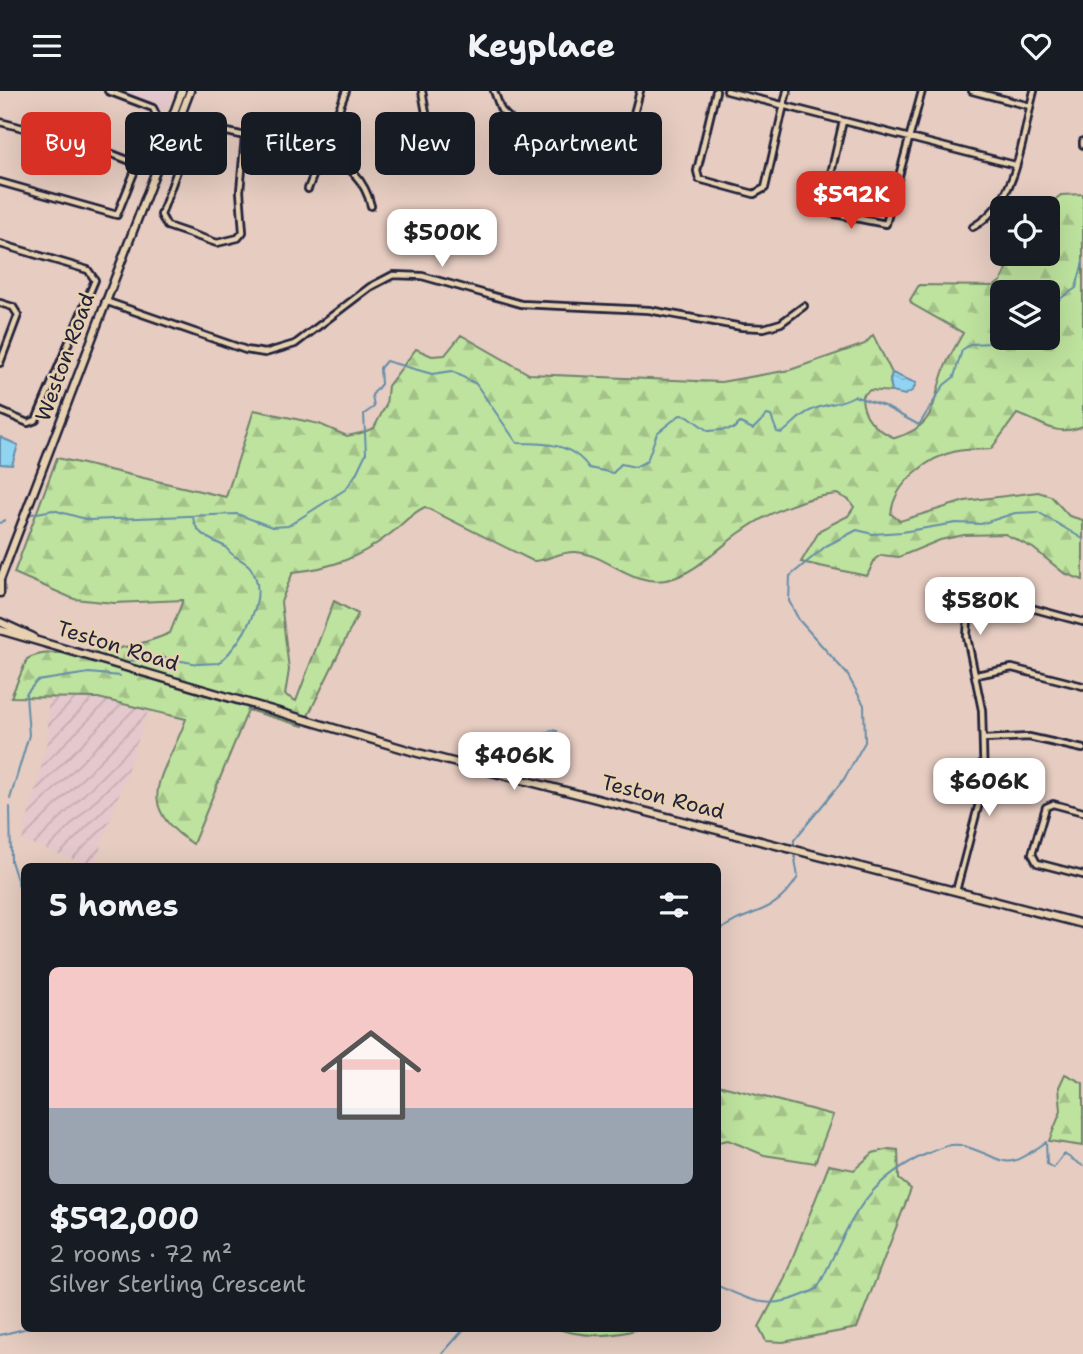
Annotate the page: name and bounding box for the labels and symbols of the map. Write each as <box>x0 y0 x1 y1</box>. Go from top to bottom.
pin: $592K <box>802 171 900 231</box>
pin: $500K <box>393 209 491 269</box>
street label: Weston Road <box>29 289 101 425</box>
pin: $580K <box>931 577 1029 637</box>
street label: Teston Road <box>54 614 182 678</box>
pin: $406K <box>465 733 563 792</box>
pin: $606K <box>940 759 1038 818</box>
street label: Teston Road <box>599 768 727 826</box>

